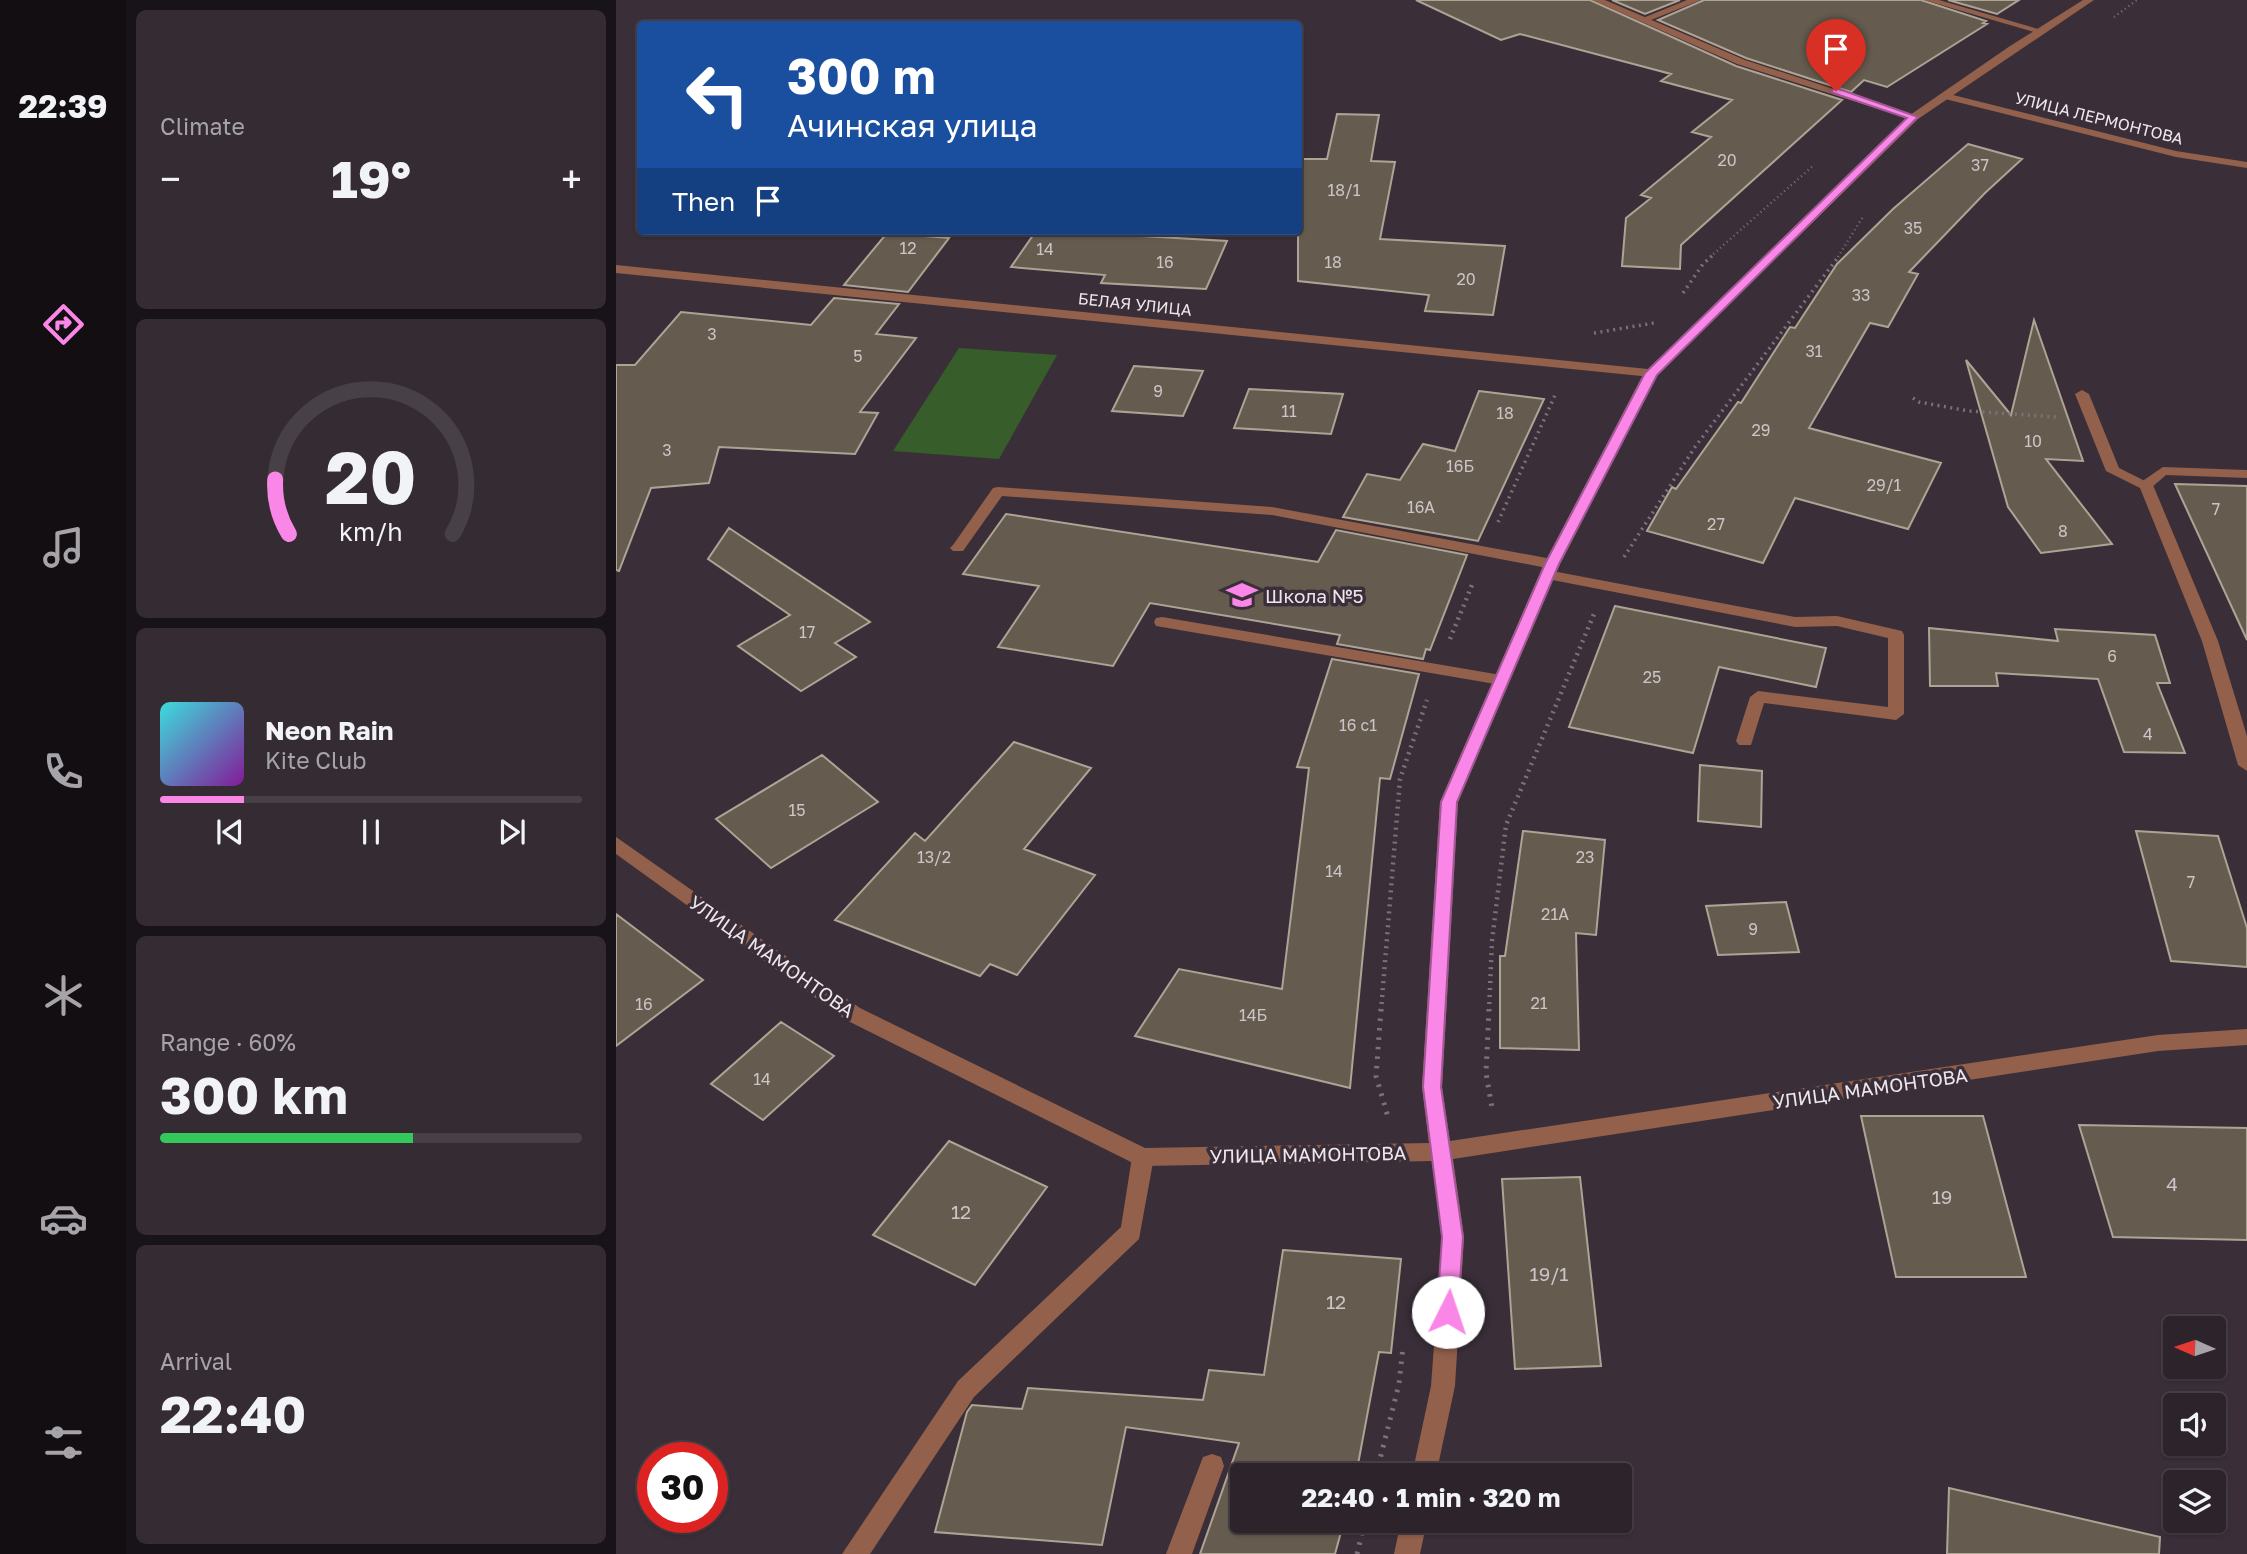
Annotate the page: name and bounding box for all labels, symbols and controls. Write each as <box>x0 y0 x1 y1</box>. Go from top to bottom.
pin <box>1806 19 1866 91</box>
icon: arrive <box>1817 30 1855 68</box>
text: 300 m <box>787 46 936 105</box>
icon: left <box>672 49 763 140</box>
text: 22:39 <box>18 87 108 125</box>
street label: УЛИЦА ЛЕРМОНТОВА <box>2013 87 2186 149</box>
text: Ачинская улица <box>787 106 1038 144</box>
text: Climate <box>160 112 245 140</box>
text: 19° <box>331 147 411 209</box>
house number: 20 <box>1717 150 1737 170</box>
house number: 37 <box>1971 155 1989 175</box>
text: − <box>160 156 181 201</box>
text: + <box>561 156 582 201</box>
house number: 18/1 <box>1328 180 1361 200</box>
icon: arrive <box>749 182 787 220</box>
text: Then <box>672 186 735 217</box>
house number: 35 <box>1904 218 1922 238</box>
house number: 12 <box>899 238 917 258</box>
house number: 14 <box>1036 239 1054 259</box>
house number: 16 <box>1156 252 1174 272</box>
house number: 18 <box>1324 252 1342 272</box>
house number: 20 <box>1456 269 1476 289</box>
house number: 33 <box>1852 285 1870 305</box>
street label: БЕЛАЯ УЛИЦА <box>1077 288 1193 320</box>
icon: directions <box>39 300 88 349</box>
house number: 3 <box>707 324 717 344</box>
house number: 31 <box>1805 341 1823 361</box>
house number: 5 <box>853 346 863 366</box>
house number: 9 <box>1153 381 1163 401</box>
house number: 11 <box>1281 401 1297 421</box>
house number: 18 <box>1496 403 1514 423</box>
house number: 29 <box>1752 420 1770 440</box>
house number: 10 <box>2024 431 2042 451</box>
text: 20 <box>325 434 417 521</box>
house number: 3 <box>662 440 672 460</box>
house number: 16Б <box>1446 456 1474 476</box>
house number: 29/1 <box>1867 475 1901 495</box>
house number: 16А <box>1407 497 1435 517</box>
house number: 7 <box>2212 499 2220 519</box>
house number: 27 <box>1707 514 1725 534</box>
text: km/h <box>339 516 403 547</box>
house number: 8 <box>2058 521 2068 541</box>
icon: music <box>39 523 88 572</box>
school or university icon: Школа №5 <box>1225 578 1259 612</box>
place label: Школа №5 <box>1265 584 1364 607</box>
house number: 17 <box>799 622 815 642</box>
house number: 6 <box>2107 646 2117 666</box>
house number: 25 <box>1643 667 1661 687</box>
text: Neon Rain <box>265 715 394 746</box>
house number: 16 c1 <box>1339 715 1377 735</box>
house number: 4 <box>2143 724 2153 744</box>
text: Kite Club <box>265 746 366 774</box>
icon: phone <box>39 747 88 796</box>
house number: 15 <box>788 800 806 820</box>
icon: previous <box>211 813 249 851</box>
icon: pause <box>352 813 390 851</box>
icon: next <box>493 813 531 851</box>
house number: 13/2 <box>917 847 951 867</box>
house number: 23 <box>1576 847 1594 867</box>
house number: 14 <box>1325 861 1343 881</box>
house number: 7 <box>2187 872 2195 892</box>
street label: УЛИЦА МАМОНТОВА <box>685 890 859 1022</box>
house number: 21А <box>1541 904 1569 924</box>
house number: 9 <box>1748 919 1758 939</box>
icon: climate <box>39 971 88 1020</box>
house number: 21 <box>1530 993 1548 1013</box>
house number: 16 <box>635 994 653 1014</box>
house number: 14Б <box>1239 1005 1267 1025</box>
text: Range · 60% <box>160 1028 296 1056</box>
text: 300 km <box>160 1063 348 1125</box>
street label: УЛИЦА МАМОНТОВА <box>1771 1063 1969 1113</box>
house number: 14 <box>753 1069 771 1089</box>
street label: УЛИЦА МАМОНТОВА <box>1209 1141 1407 1167</box>
house number: 4 <box>2166 1172 2178 1195</box>
house number: 19 <box>1932 1185 1952 1208</box>
icon: car <box>39 1194 88 1243</box>
house number: 12 <box>951 1200 971 1223</box>
house number: 19/1 <box>1529 1262 1569 1285</box>
position arrow <box>1411 1275 1485 1349</box>
house number: 12 <box>1326 1290 1346 1313</box>
north arrow <box>2163 1316 2226 1379</box>
map controls <box>2163 1316 2226 1533</box>
text: Arrival <box>160 1347 232 1375</box>
text: 22:40 <box>160 1382 306 1444</box>
button: sound <box>2163 1393 2226 1456</box>
icon: filters <box>39 1418 88 1467</box>
speed limit sign: 30 <box>637 1442 728 1533</box>
button: layers <box>2163 1470 2226 1533</box>
text: 22:40 · 1 min · 320 m <box>1301 1482 1561 1513</box>

